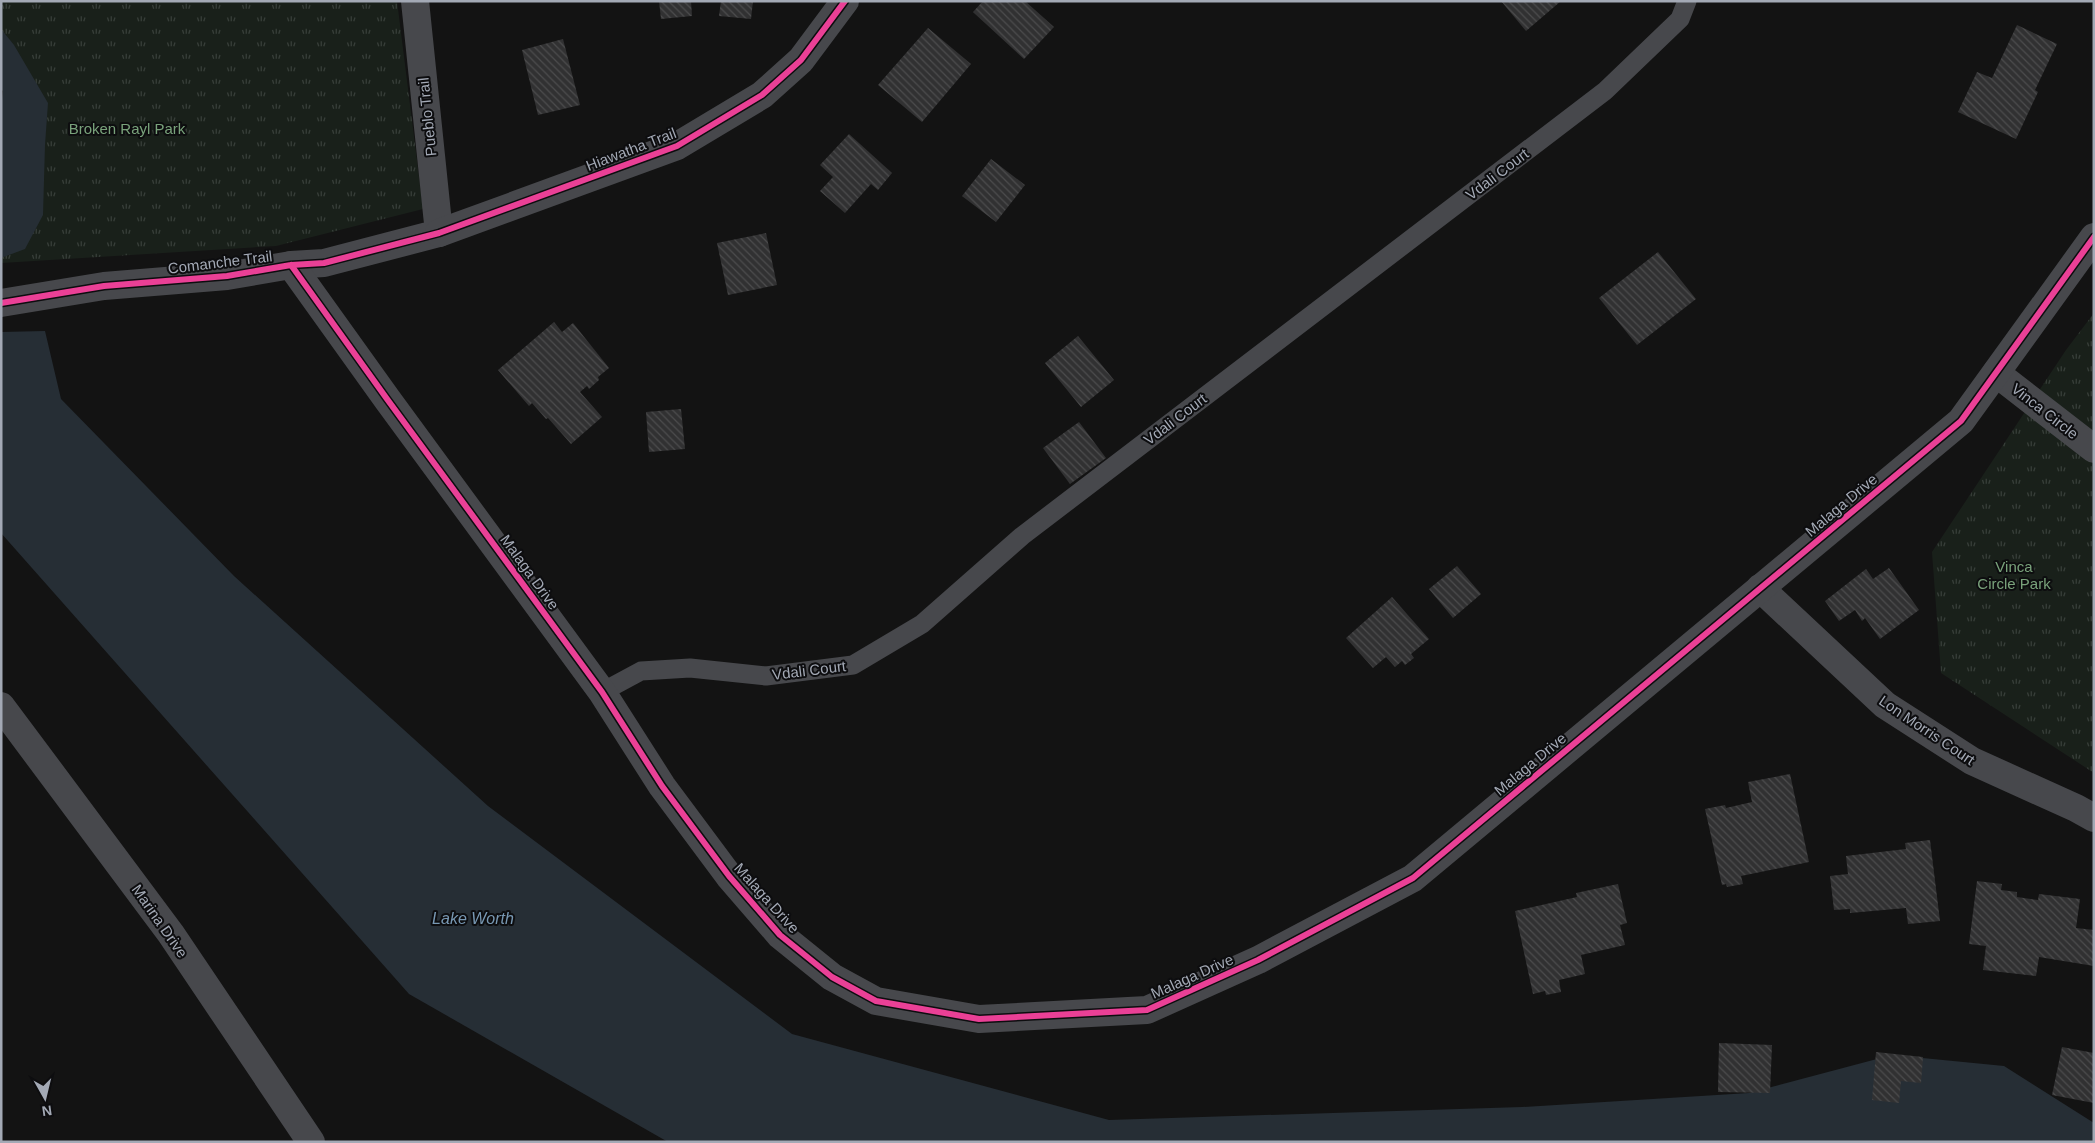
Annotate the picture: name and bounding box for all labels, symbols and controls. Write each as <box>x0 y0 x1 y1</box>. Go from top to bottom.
street label: Pueblo Trail <box>414 77 440 157</box>
park label: Broken Rayl Park <box>69 120 186 137</box>
street label: Hiawatha Trail <box>584 124 678 174</box>
street label: Vdali Court <box>1462 144 1532 203</box>
street label: Comanche Trail <box>167 247 273 277</box>
street label: Vinca Circle <box>2008 380 2082 442</box>
street label: Vdali Court <box>1140 389 1210 448</box>
street label: Malaga Drive <box>1802 470 1880 540</box>
street label: Malaga Drive <box>497 531 563 613</box>
park label: Vinca Circle Park <box>1977 558 2051 592</box>
street label: Vdali Court <box>771 657 848 683</box>
street label: Lon Morris Court <box>1876 692 1979 769</box>
street label: Malaga Drive <box>1491 729 1569 799</box>
street label: Malaga Drive <box>731 859 803 937</box>
street label: Marina Drive <box>129 881 191 961</box>
water label: Lake Worth <box>432 910 514 927</box>
street label: Malaga Drive <box>1148 950 1236 1002</box>
north arrow <box>20 1073 70 1123</box>
text: N <box>41 1102 53 1120</box>

